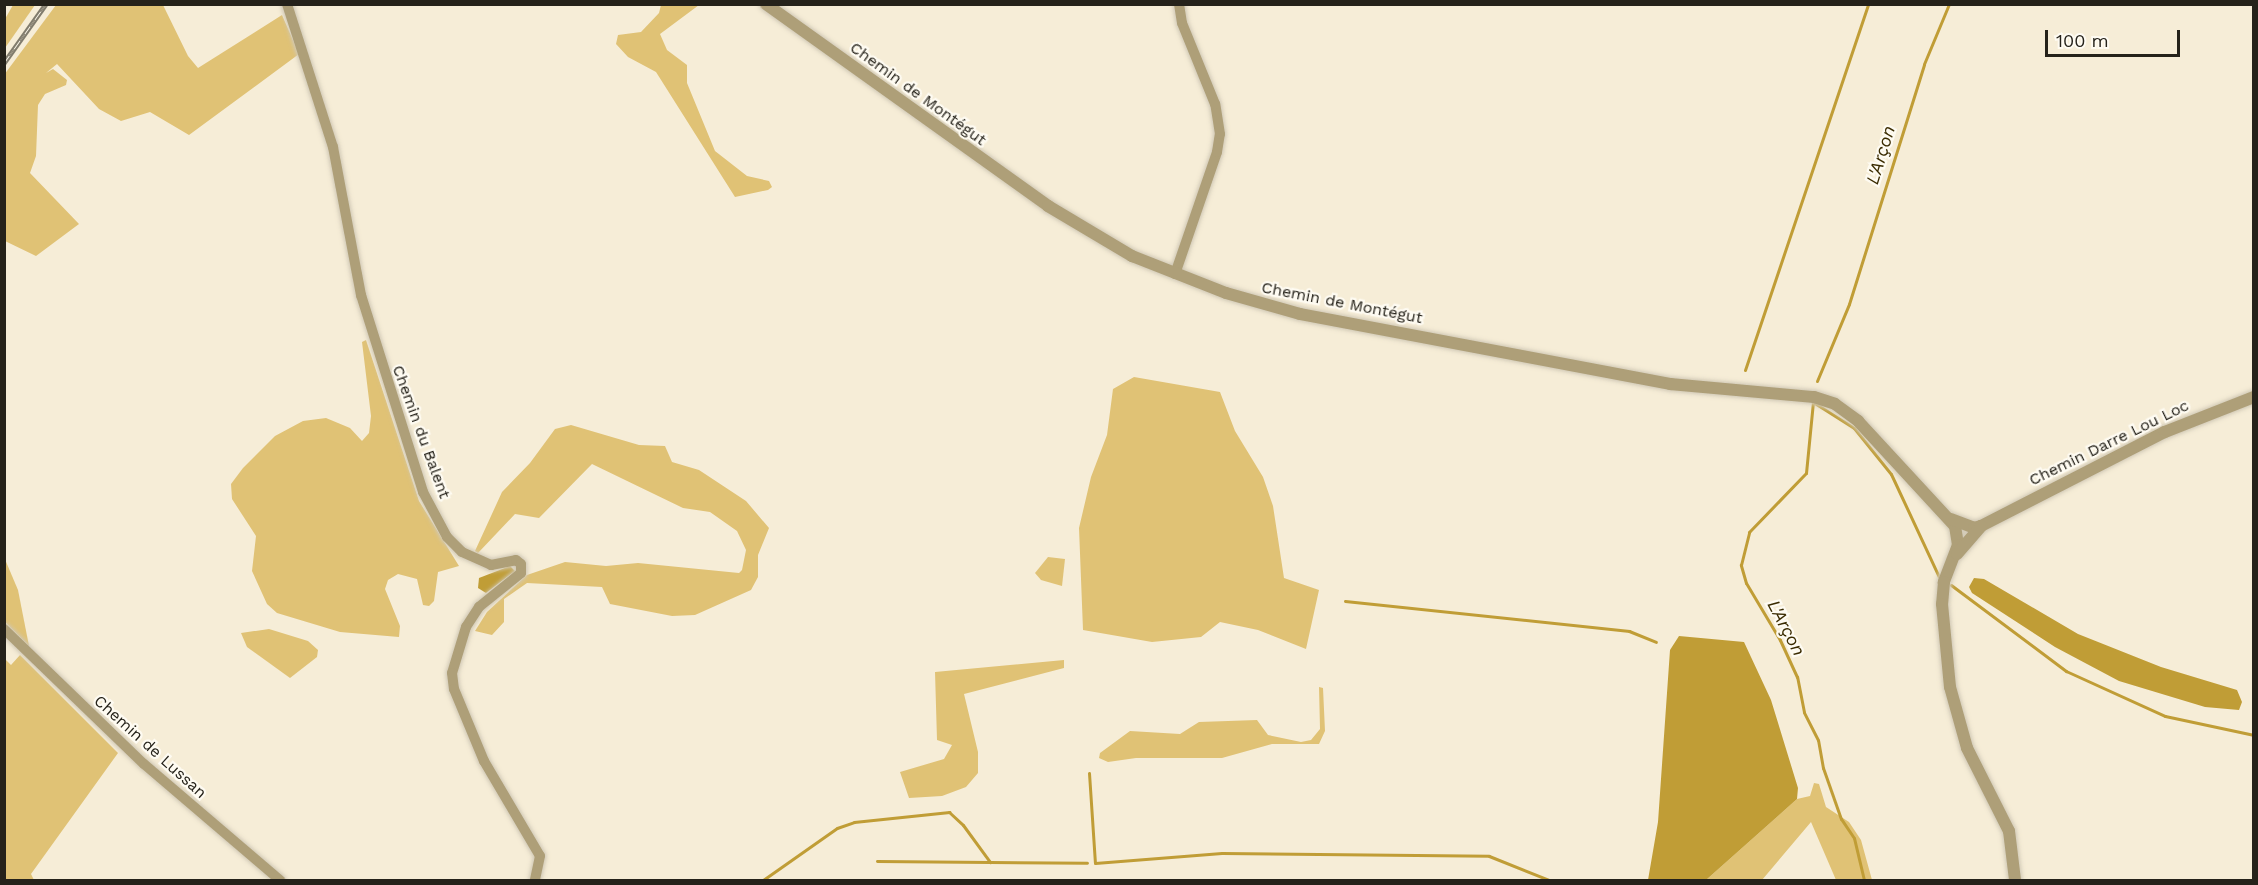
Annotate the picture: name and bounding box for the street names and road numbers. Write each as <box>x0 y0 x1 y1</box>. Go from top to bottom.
street label: Chemin de Montégut <box>846 38 990 150</box>
street label: Chemin de Montégut <box>1260 278 1424 328</box>
street label: Chemin du Balent <box>388 363 454 501</box>
street label: Chemin Darre Lou Loc <box>2026 396 2192 490</box>
street label: Chemin de Lussan <box>90 691 210 803</box>

